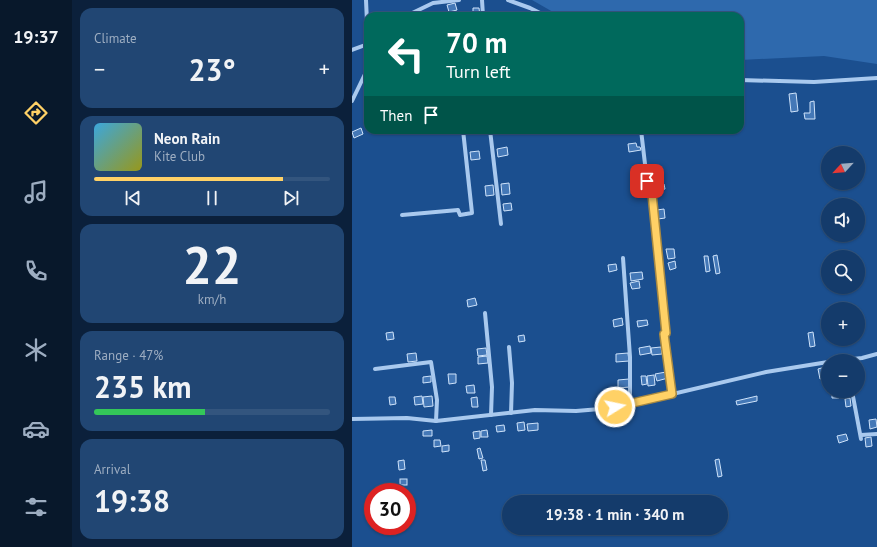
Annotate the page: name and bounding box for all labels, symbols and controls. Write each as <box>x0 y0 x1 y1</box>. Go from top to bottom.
text: 70 m <box>446 24 507 61</box>
text: 19:37 <box>13 25 59 48</box>
icon: left <box>380 28 432 80</box>
text: Climate <box>94 30 137 47</box>
text: 23° <box>188 50 236 89</box>
text: − <box>94 55 105 83</box>
text: + <box>319 55 330 83</box>
text: Turn left <box>446 60 511 83</box>
icon: directions <box>22 99 50 127</box>
icon: arrive <box>420 104 442 126</box>
text: Then <box>380 106 412 125</box>
text: Neon Rain <box>154 129 220 148</box>
north arrow <box>821 146 865 190</box>
map controls <box>821 146 865 398</box>
text: Kite Club <box>154 148 205 165</box>
pin <box>630 164 664 198</box>
icon: arrive <box>636 170 658 192</box>
icon: music <box>22 178 50 206</box>
icon: previous <box>122 187 144 209</box>
icon: pause <box>201 187 223 209</box>
icon: next <box>280 187 302 209</box>
button: sound <box>821 198 865 242</box>
text: 22 <box>183 231 241 298</box>
button: search <box>821 250 865 294</box>
icon: phone <box>22 257 50 285</box>
text: km/h <box>198 291 226 308</box>
button: + <box>821 302 865 346</box>
icon: climate <box>22 336 50 364</box>
text: Range · 47% <box>94 347 163 364</box>
button: − <box>821 354 865 398</box>
text: 235 km <box>94 367 192 406</box>
position arrow <box>594 386 636 428</box>
icon: car <box>22 415 50 443</box>
text: Arrival <box>94 461 130 478</box>
text: 19:38 <box>94 481 170 520</box>
speed limit sign: 30 <box>364 483 416 535</box>
icon: filters <box>22 493 50 521</box>
text: 19:38 · 1 min · 340 m <box>546 505 684 524</box>

